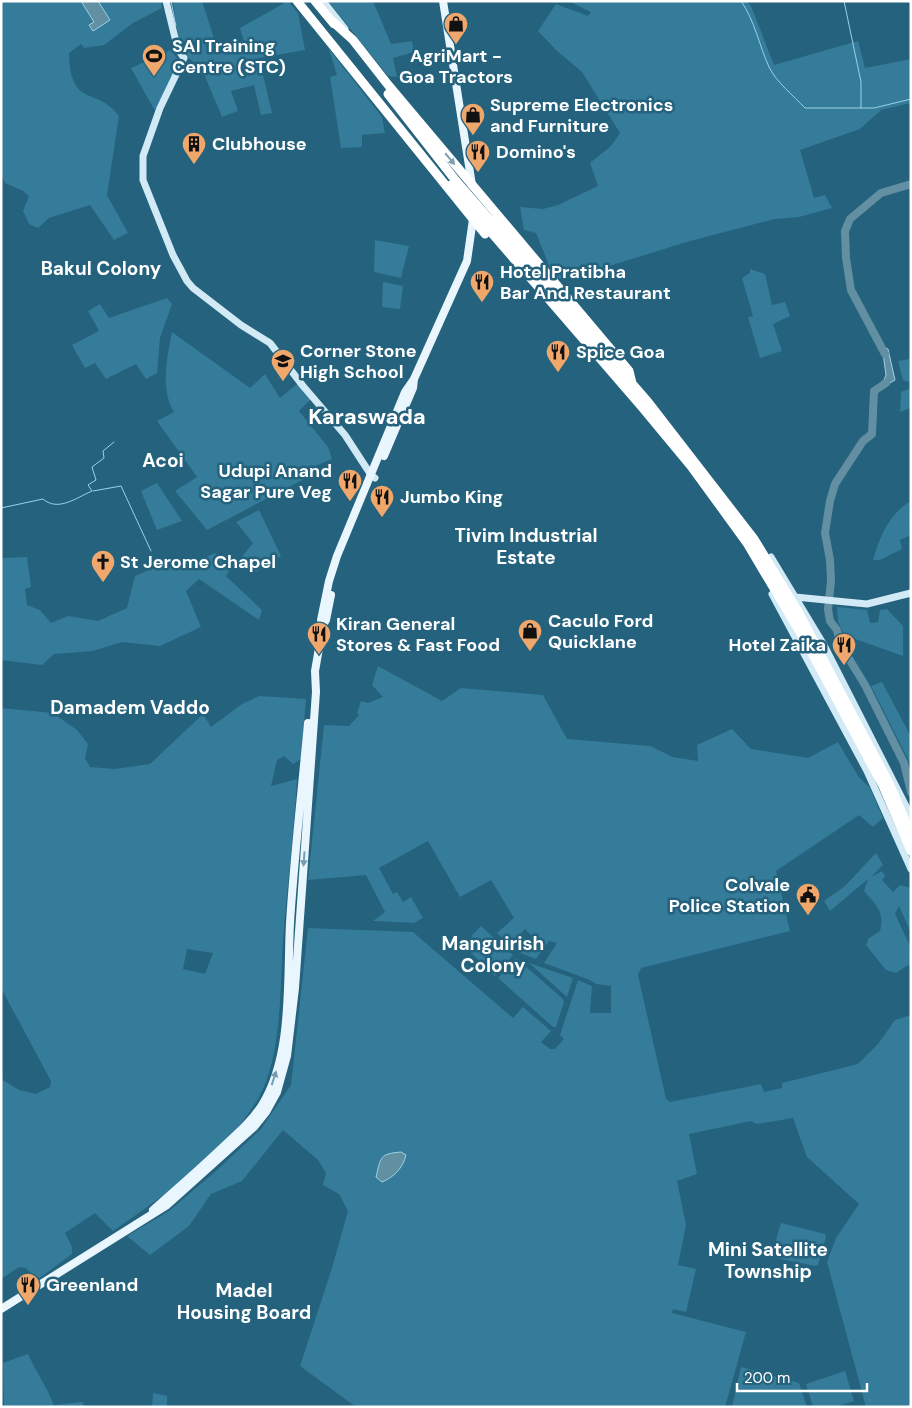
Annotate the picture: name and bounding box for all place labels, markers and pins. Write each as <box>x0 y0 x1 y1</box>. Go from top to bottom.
shop icon: AgriMart - Goa Tractors <box>443 11 469 45</box>
place label: SAI Training Centre (STC) <box>172 34 286 79</box>
sports icon: SAI Training Centre (STC) <box>141 43 167 77</box>
place label: AgriMart - Goa Tractors <box>399 44 513 89</box>
place label: Supreme Electronics and Furniture <box>490 93 673 138</box>
shop icon: Supreme Electronics and Furniture <box>460 102 486 136</box>
building icon: Clubhouse <box>181 131 207 165</box>
place label: Clubhouse <box>212 132 307 156</box>
restaurant icon: Domino's <box>465 139 491 173</box>
place label: Domino's <box>496 140 576 164</box>
place label: Hotel Pratibha Bar And Restaurant <box>500 260 671 305</box>
restaurant icon: Hotel Pratibha Bar And Restaurant <box>469 269 495 303</box>
place label: Corner Stone High School <box>300 339 417 384</box>
restaurant icon: Spice Goa <box>545 339 571 373</box>
place label: Spice Goa <box>576 340 665 364</box>
school or university icon: Corner Stone High School <box>270 348 296 382</box>
place label: Udupi Anand Sagar Pure Veg <box>200 459 332 504</box>
restaurant icon: Udupi Anand Sagar Pure Veg <box>337 468 363 502</box>
restaurant icon: Jumbo King <box>369 484 395 518</box>
place label: Jumbo King <box>400 485 503 509</box>
church icon: St Jerome Chapel <box>90 549 116 583</box>
place label: St Jerome Chapel <box>120 550 276 574</box>
place label: Caculo Ford Quicklane <box>548 609 653 654</box>
place label: Kiran General Stores & Fast Food <box>336 612 500 657</box>
shop icon: Caculo Ford Quicklane <box>517 618 543 652</box>
restaurant icon: Kiran General Stores & Fast Food <box>306 621 332 655</box>
restaurant icon: Hotel Zaika <box>831 632 857 666</box>
place label: Hotel Zaika <box>729 633 826 657</box>
place label: Colvale Police Station <box>669 873 790 918</box>
public building icon: Colvale Police Station <box>795 882 821 916</box>
restaurant icon: Greenland <box>15 1272 41 1306</box>
place label: Greenland <box>46 1273 138 1297</box>

